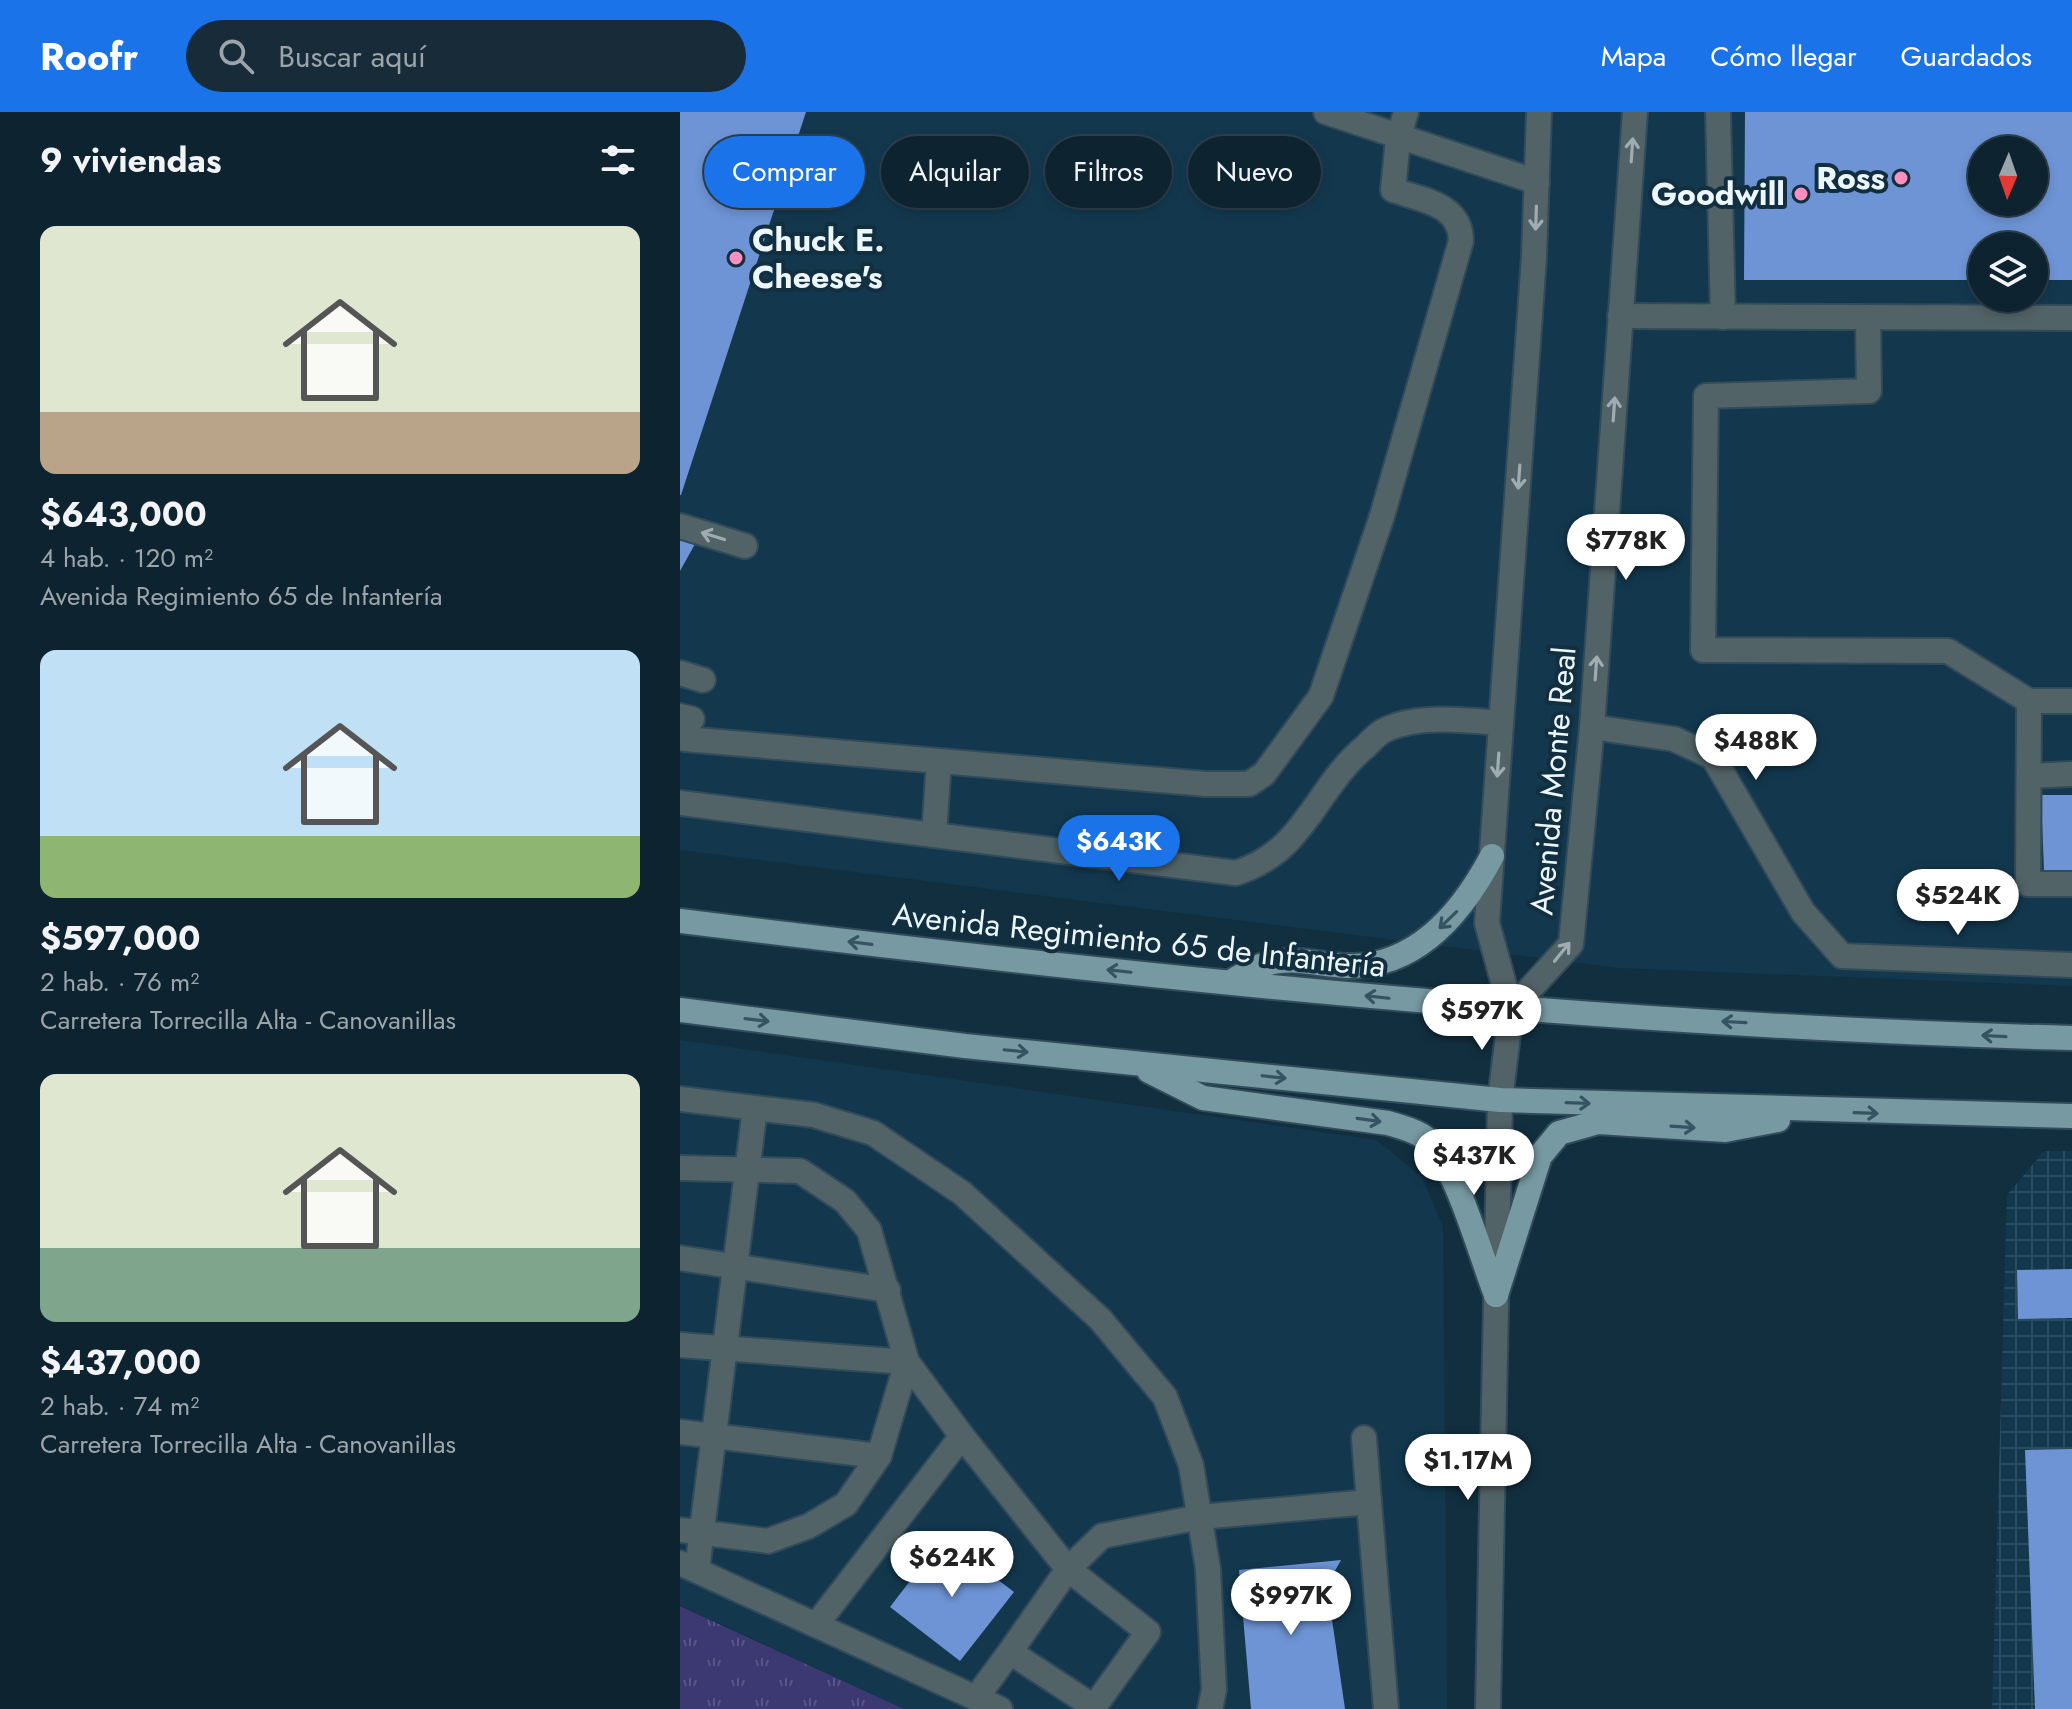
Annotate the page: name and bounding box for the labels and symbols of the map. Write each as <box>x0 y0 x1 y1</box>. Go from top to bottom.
north arrow <box>1968 136 2048 216</box>
one-way arrow <box>1625 137 1640 164</box>
place label: Ross <box>1816 155 1885 201</box>
marker: Ross <box>1892 169 1910 187</box>
place label: Goodwill <box>1651 171 1785 217</box>
marker: Goodwill <box>1792 185 1810 203</box>
one-way arrow <box>1528 204 1543 231</box>
place label: Chuck E. Cheese's <box>752 217 885 300</box>
marker: Chuck E. Cheese's <box>727 249 745 267</box>
one-way arrow <box>1607 396 1622 423</box>
one-way arrow <box>1511 463 1526 490</box>
pin: $778K <box>1570 514 1682 582</box>
one-way arrow <box>700 528 726 543</box>
street label: Avenida Monte Real <box>1518 645 1588 917</box>
one-way arrow <box>1589 655 1604 682</box>
pin: $488K <box>1700 714 1812 782</box>
one-way arrow <box>1490 751 1505 778</box>
pin: $643K <box>1063 815 1175 883</box>
pin: $524K <box>1902 869 2014 937</box>
street label: Avenida Regimiento 65 de Infantería <box>890 891 1388 989</box>
one-way arrow <box>1439 910 1458 929</box>
one-way arrow <box>848 935 873 950</box>
one-way arrow <box>1553 942 1571 963</box>
one-way arrow <box>1106 964 1133 979</box>
pin: $597K <box>1426 984 1538 1052</box>
one-way arrow <box>1364 989 1391 1004</box>
one-way arrow <box>744 1012 770 1027</box>
one-way arrow <box>1721 1014 1748 1029</box>
one-way arrow <box>1981 1028 2008 1043</box>
one-way arrow <box>1002 1043 1028 1058</box>
one-way arrow <box>1260 1070 1287 1085</box>
one-way arrow <box>1564 1095 1591 1110</box>
one-way arrow <box>1852 1105 1879 1120</box>
one-way arrow <box>1356 1113 1381 1128</box>
one-way arrow <box>1669 1120 1696 1135</box>
pin: $437K <box>1418 1129 1530 1197</box>
pin: $1.17M <box>1403 1434 1533 1502</box>
pin: $624K <box>896 1531 1008 1599</box>
pin: $997K <box>1235 1569 1347 1637</box>

